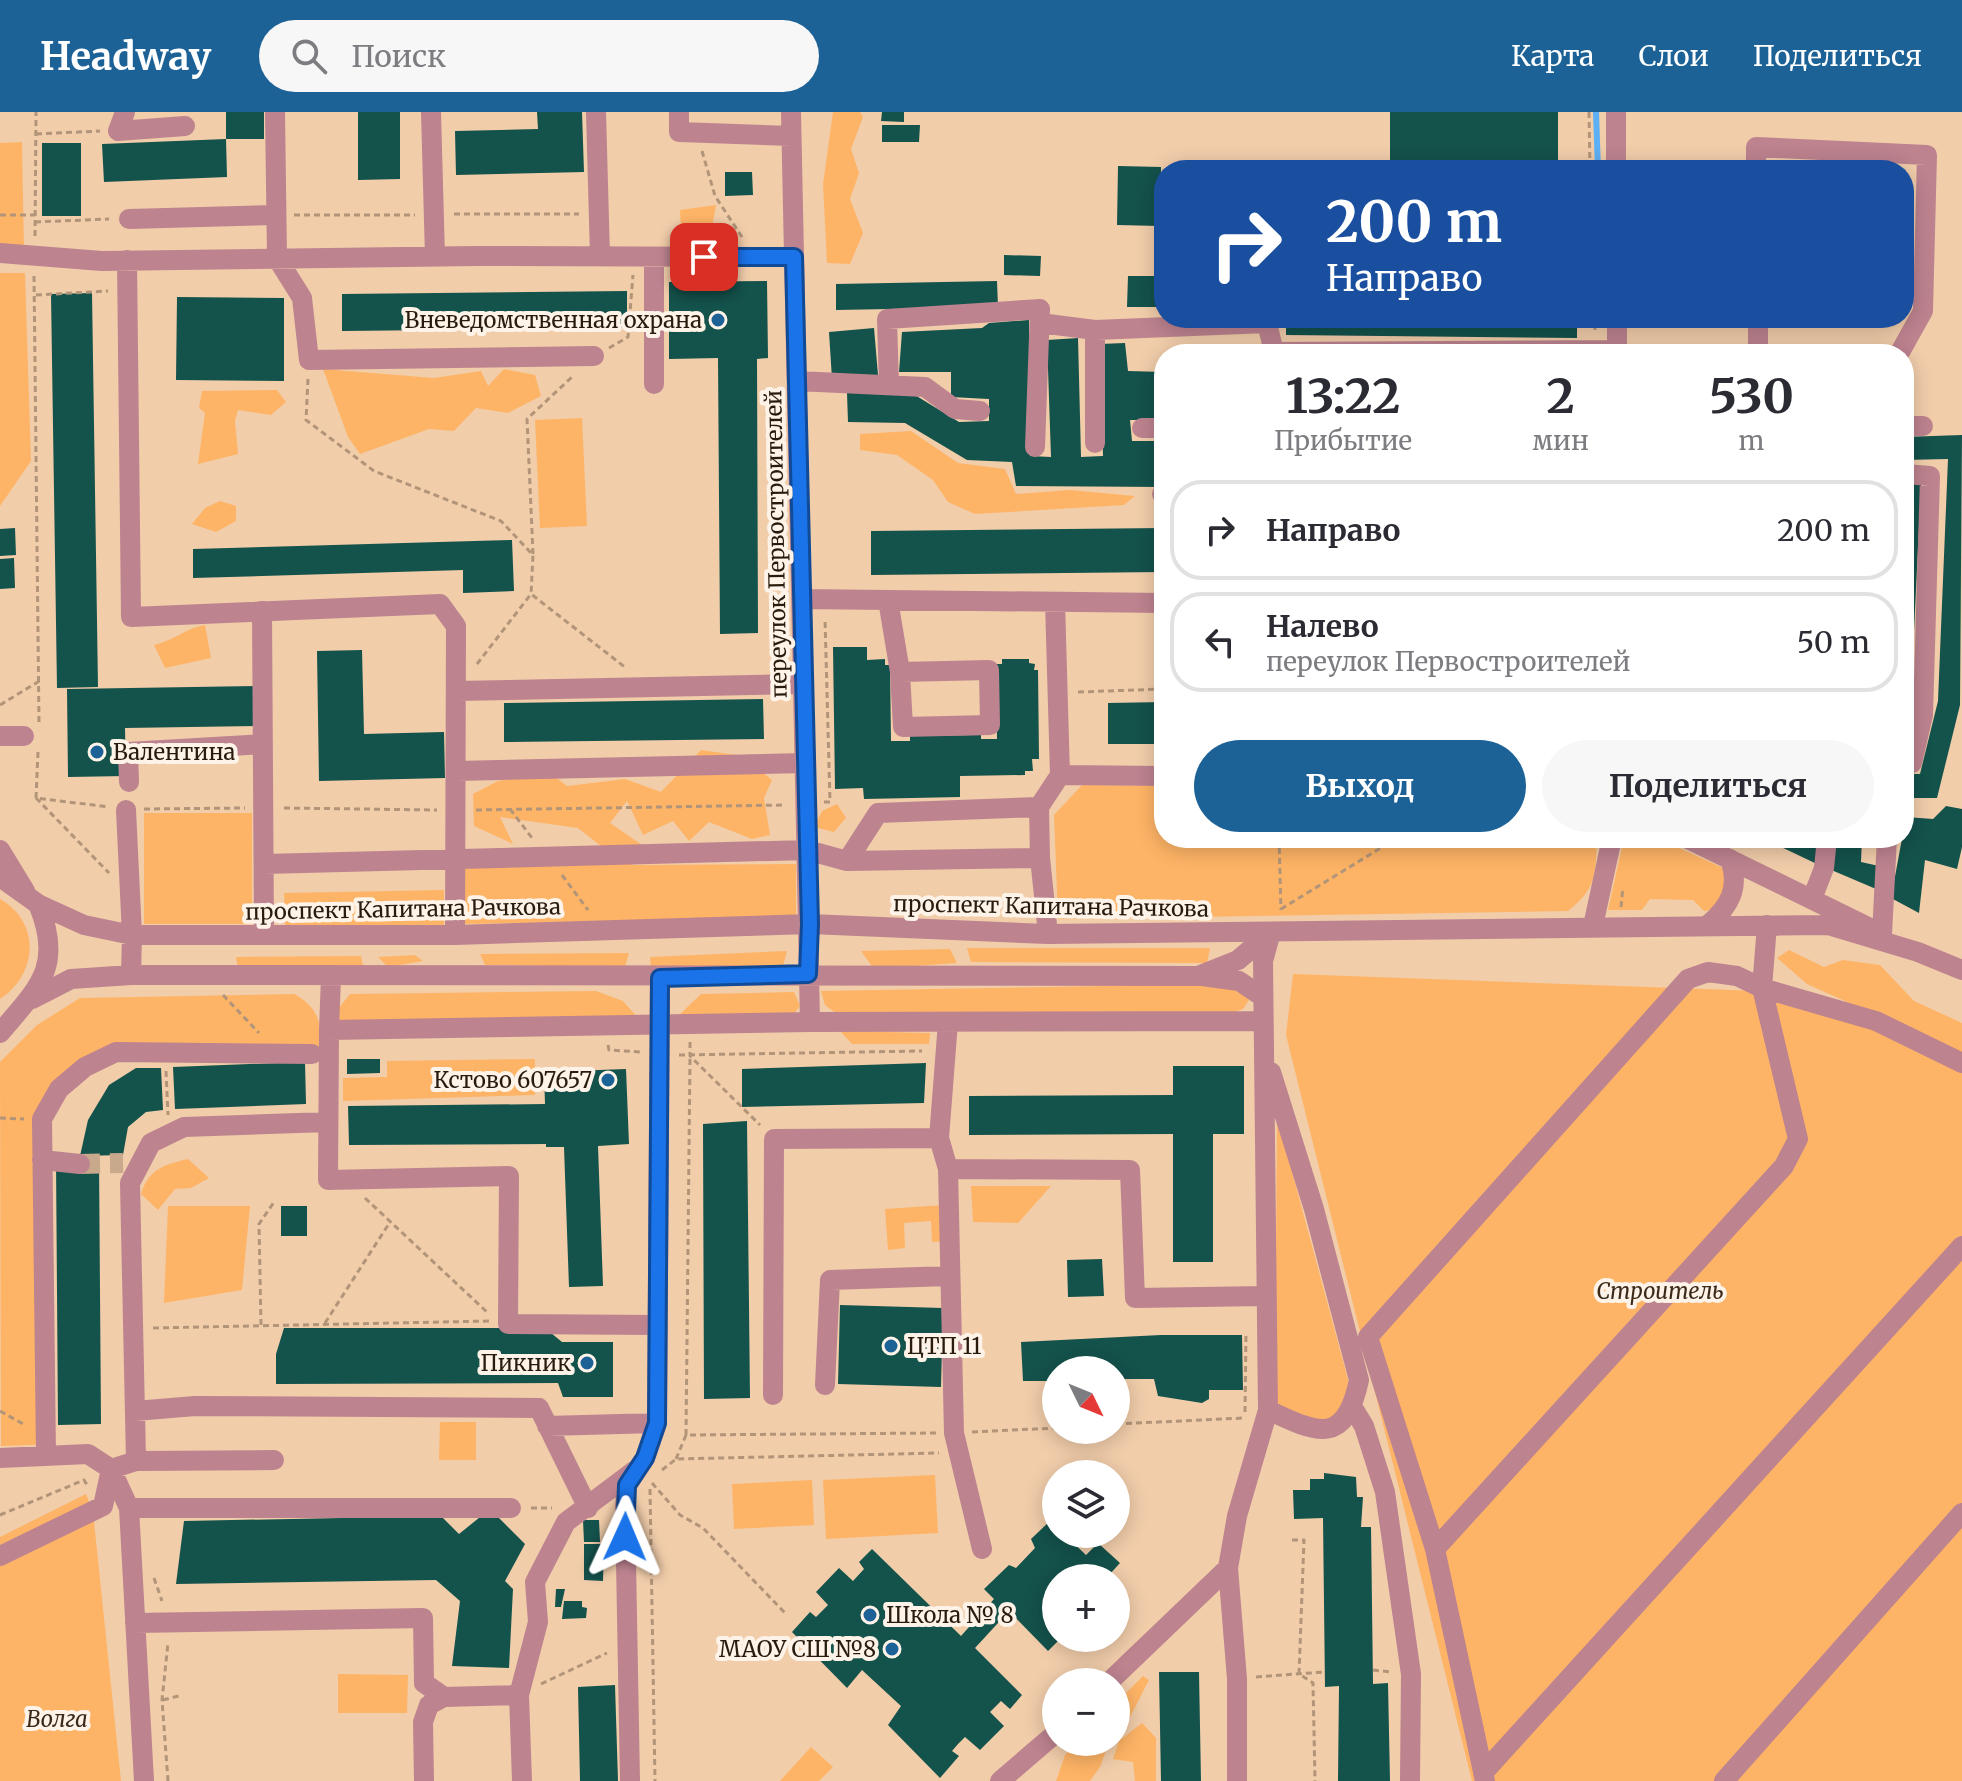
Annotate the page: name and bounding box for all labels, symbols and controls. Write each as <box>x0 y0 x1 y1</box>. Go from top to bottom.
search box <box>259 20 819 92</box>
text: Headway <box>40 33 211 80</box>
icon: search <box>287 34 331 78</box>
text: Поиск <box>351 37 446 75</box>
text: Карта <box>1511 38 1594 74</box>
text: Слои <box>1638 38 1709 74</box>
text: Поделиться <box>1753 38 1922 74</box>
text: 200 m <box>1326 187 1502 257</box>
icon: right <box>1194 192 1298 296</box>
pin <box>670 223 738 291</box>
icon: arrive <box>682 235 726 279</box>
text: Направо <box>1326 256 1482 301</box>
place label: Вневедомственная охрана <box>405 306 702 334</box>
marker: Вневедомственная охрана <box>709 311 727 329</box>
text: 13:22 <box>1286 366 1401 426</box>
text: 2 <box>1546 366 1575 426</box>
text: 530 <box>1709 366 1794 426</box>
street label: переулок Первостроителей <box>759 390 793 698</box>
text: Прибытие <box>1274 424 1412 457</box>
text: мин <box>1532 424 1589 457</box>
text: m <box>1739 424 1764 457</box>
icon: right <box>1198 508 1242 552</box>
text: Направо <box>1266 511 1400 549</box>
text: 200 m <box>1777 511 1870 549</box>
text: Налево <box>1266 607 1379 645</box>
icon: left <box>1198 620 1242 664</box>
text: 50 m <box>1797 623 1870 661</box>
text: переулок Первостроителей <box>1266 645 1630 678</box>
place label: Валентина <box>113 738 236 766</box>
button: Выход <box>1194 740 1526 832</box>
button: Поделиться <box>1542 740 1874 832</box>
marker: Валентина <box>88 743 106 761</box>
street label: проспект Капитана Рачкова <box>893 889 1209 923</box>
street label: проспект Капитана Рачкова <box>245 892 561 926</box>
place label: Кстово 607657 <box>433 1066 592 1094</box>
marker: Кстово 607657 <box>599 1071 617 1089</box>
park label: Строитель <box>1596 1277 1724 1305</box>
place label: ЦТП 11 <box>907 1332 982 1360</box>
marker: ЦТП 11 <box>882 1337 900 1355</box>
place label: Пикник <box>481 1349 571 1377</box>
marker: Пикник <box>578 1354 596 1372</box>
north arrow <box>1042 1356 1130 1444</box>
map controls <box>1042 1356 1130 1756</box>
button: layers <box>1042 1460 1130 1548</box>
position arrow <box>583 1495 667 1579</box>
button: + <box>1042 1564 1130 1652</box>
place label: Школа № 8 <box>886 1601 1014 1629</box>
marker: Школа № 8 <box>861 1606 879 1624</box>
place label: МАОУ СШ №8 <box>719 1635 876 1663</box>
marker: МАОУ СШ №8 <box>883 1640 901 1658</box>
button: − <box>1042 1668 1130 1756</box>
park label: Волга <box>26 1705 88 1733</box>

